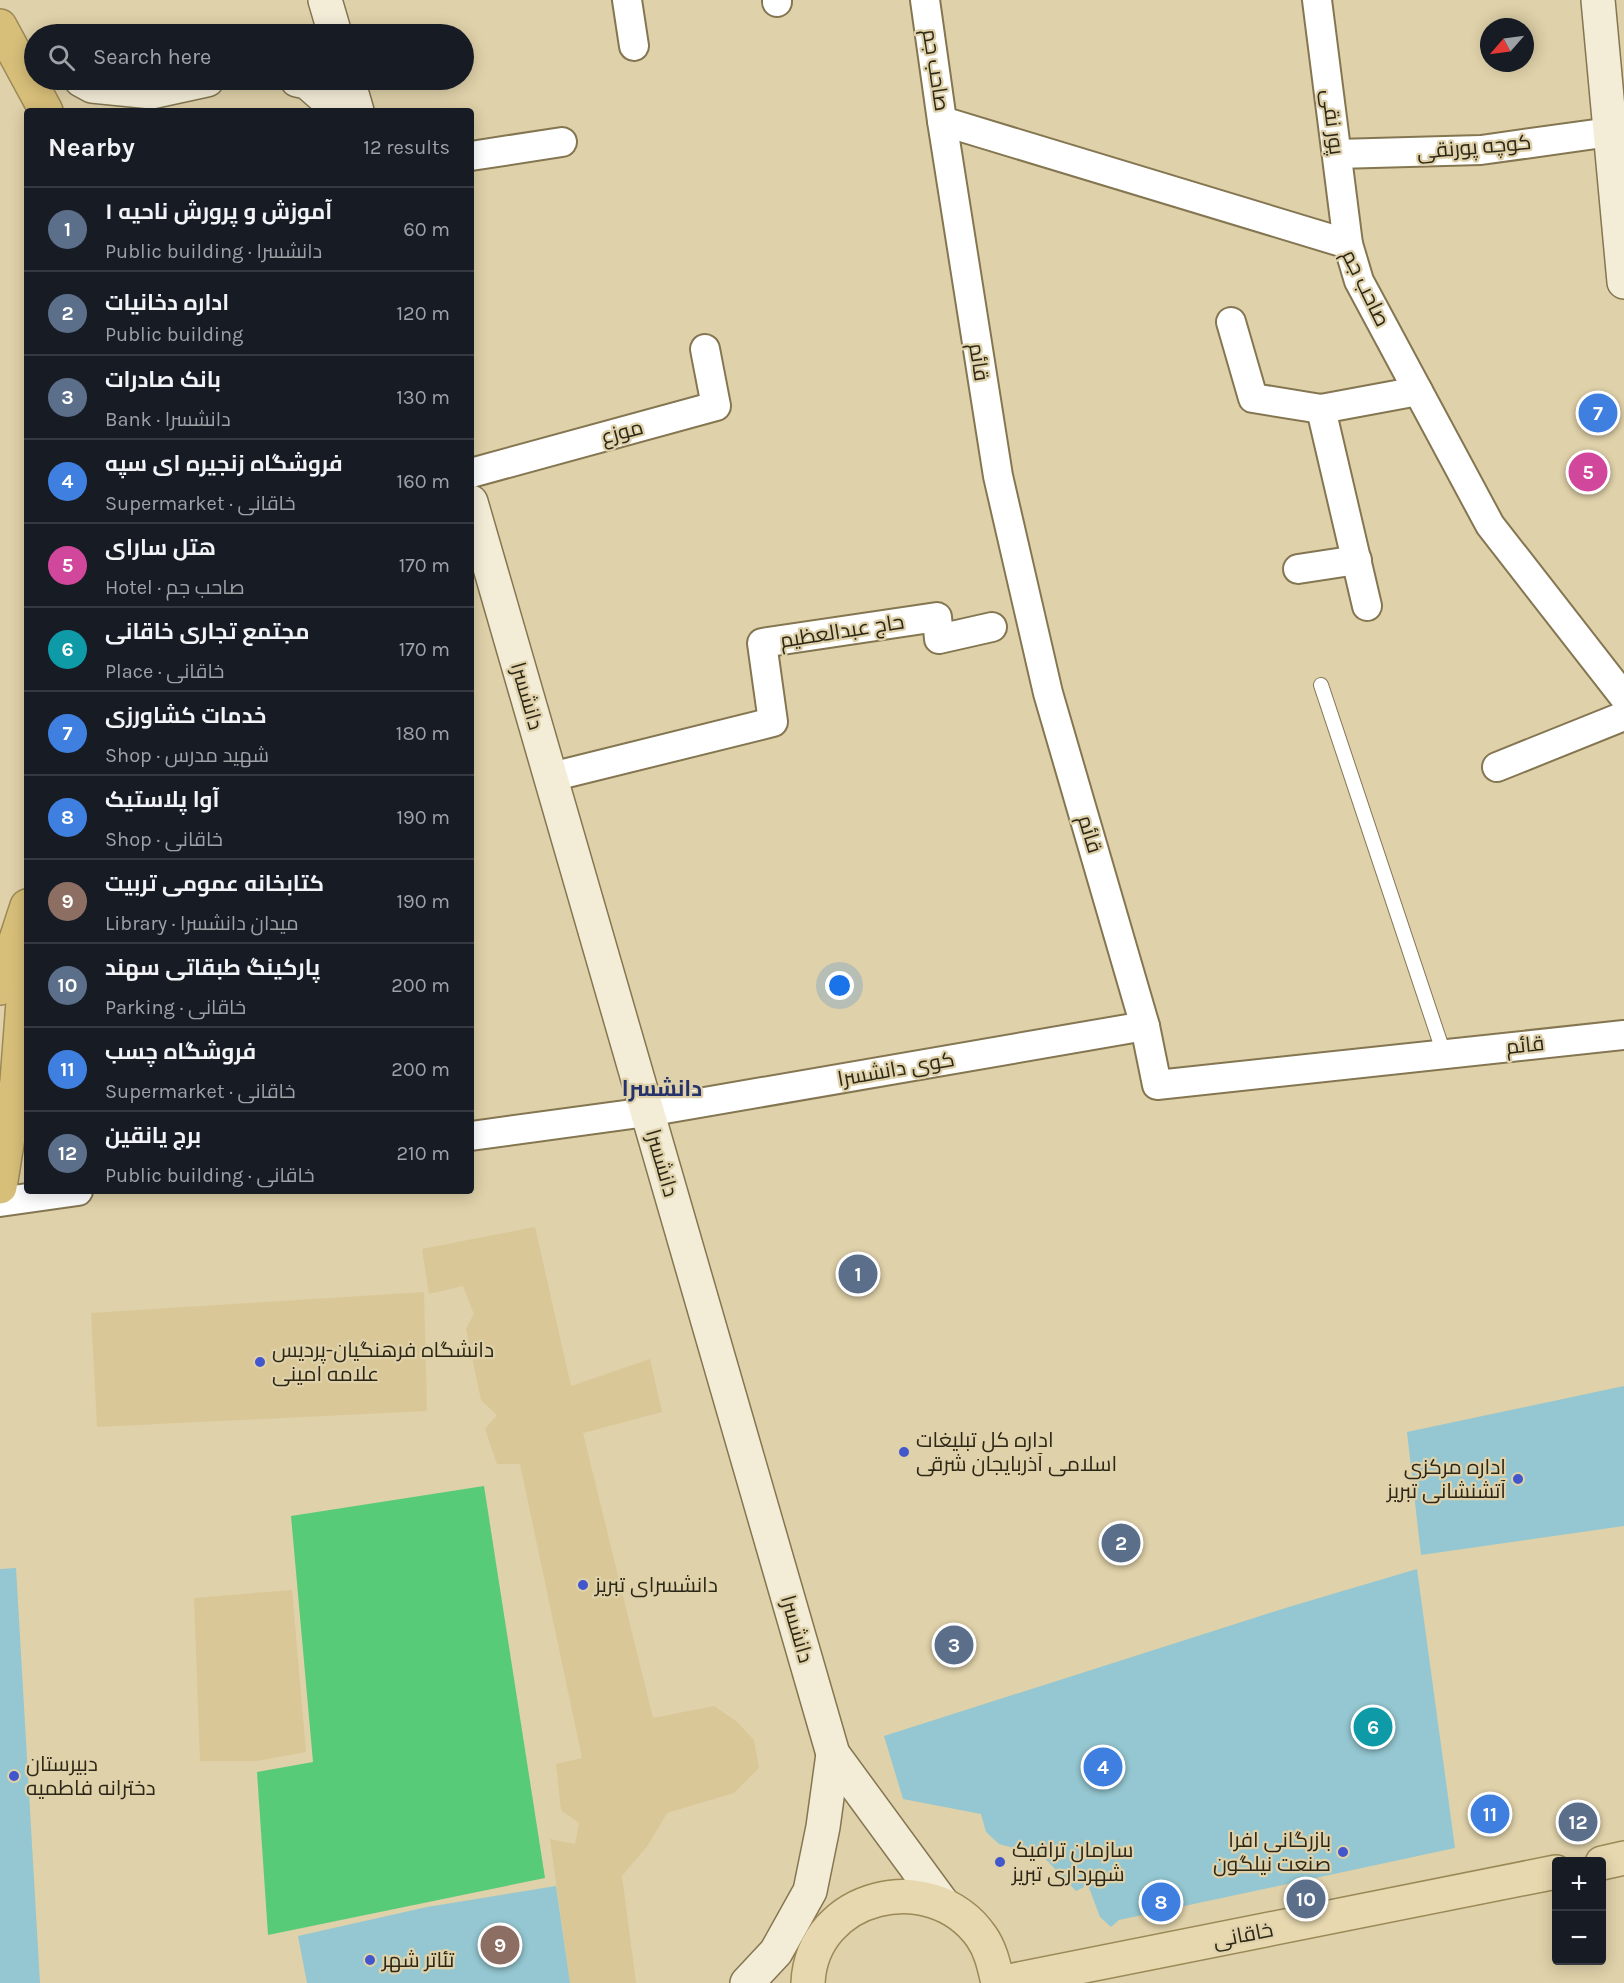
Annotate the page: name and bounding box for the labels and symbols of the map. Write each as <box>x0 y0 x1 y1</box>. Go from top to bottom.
north arrow <box>1480 18 1534 72</box>
street label: صاحب جم <box>916 27 954 113</box>
street label: پور نقی <box>1315 88 1349 157</box>
street label: کوچه پورنقی <box>1416 130 1532 166</box>
street label: صاحب جم <box>1335 246 1395 331</box>
street label: قائم <box>962 341 994 383</box>
pin: 7 <box>1578 390 1618 436</box>
street label: موزع <box>598 415 646 451</box>
pin: 5 <box>1568 450 1608 494</box>
street label: حاج عبدالعظیم <box>778 609 906 655</box>
street label: دانشسرا <box>506 659 548 733</box>
street label: قائم <box>1071 812 1107 856</box>
your location <box>825 971 854 1000</box>
street label: قائم <box>1505 1031 1546 1061</box>
street label: کوی دانشسرا <box>836 1047 956 1092</box>
district label: دانشسرا <box>622 1076 702 1102</box>
street label: دانشسرا <box>641 1126 683 1200</box>
pin: 1 <box>838 1252 878 1296</box>
place label: دانشگاه فرهنگیان-پردیس علامه امینی <box>272 1338 494 1387</box>
marker: دانشگاه فرهنگیان-پردیس علامه امینی <box>253 1355 267 1369</box>
place label: اداره کل تبلیغات اسلامی آذربایجان شرقی <box>916 1428 1117 1477</box>
marker: اداره کل تبلیغات اسلامی آذربایجان شرقی <box>897 1445 911 1459</box>
place label: اداره مرکزی آتشنشانی تبریز <box>1386 1455 1506 1504</box>
marker: اداره مرکزی آتشنشانی تبریز <box>1511 1472 1525 1486</box>
pin: 2 <box>1102 1520 1140 1566</box>
place label: دانشسرای تبریز <box>594 1573 718 1598</box>
marker: دانشسرای تبریز <box>576 1578 590 1592</box>
street label: دانشسرا <box>776 1592 818 1666</box>
pin: 3 <box>934 1622 974 1668</box>
pin: 6 <box>1354 1704 1392 1750</box>
pin: 4 <box>1084 1744 1122 1790</box>
place label: دبیرستان دخترانه فاطمیه <box>26 1752 156 1800</box>
marker: دبیرستان دخترانه فاطمیه <box>7 1769 21 1783</box>
pin: 11 <box>1470 1792 1510 1836</box>
pin: 12 <box>1558 1800 1598 1844</box>
place label: بازرگانی افرا صنعت نیلگون <box>1213 1828 1331 1877</box>
place label: سازمان ترافیک شهرداری تبریز <box>1011 1838 1133 1887</box>
marker: بازرگانی افرا صنعت نیلگون <box>1336 1845 1350 1859</box>
marker: سازمان ترافیک شهرداری تبریز <box>993 1855 1007 1869</box>
pin: 10 <box>1286 1876 1326 1922</box>
pin: 8 <box>1142 1880 1180 1924</box>
street label: خاقانی <box>1211 1917 1275 1954</box>
pin: 9 <box>480 1922 520 1968</box>
place label: تئاتر شهر <box>381 1948 455 1973</box>
marker: تئاتر شهر <box>363 1953 377 1967</box>

